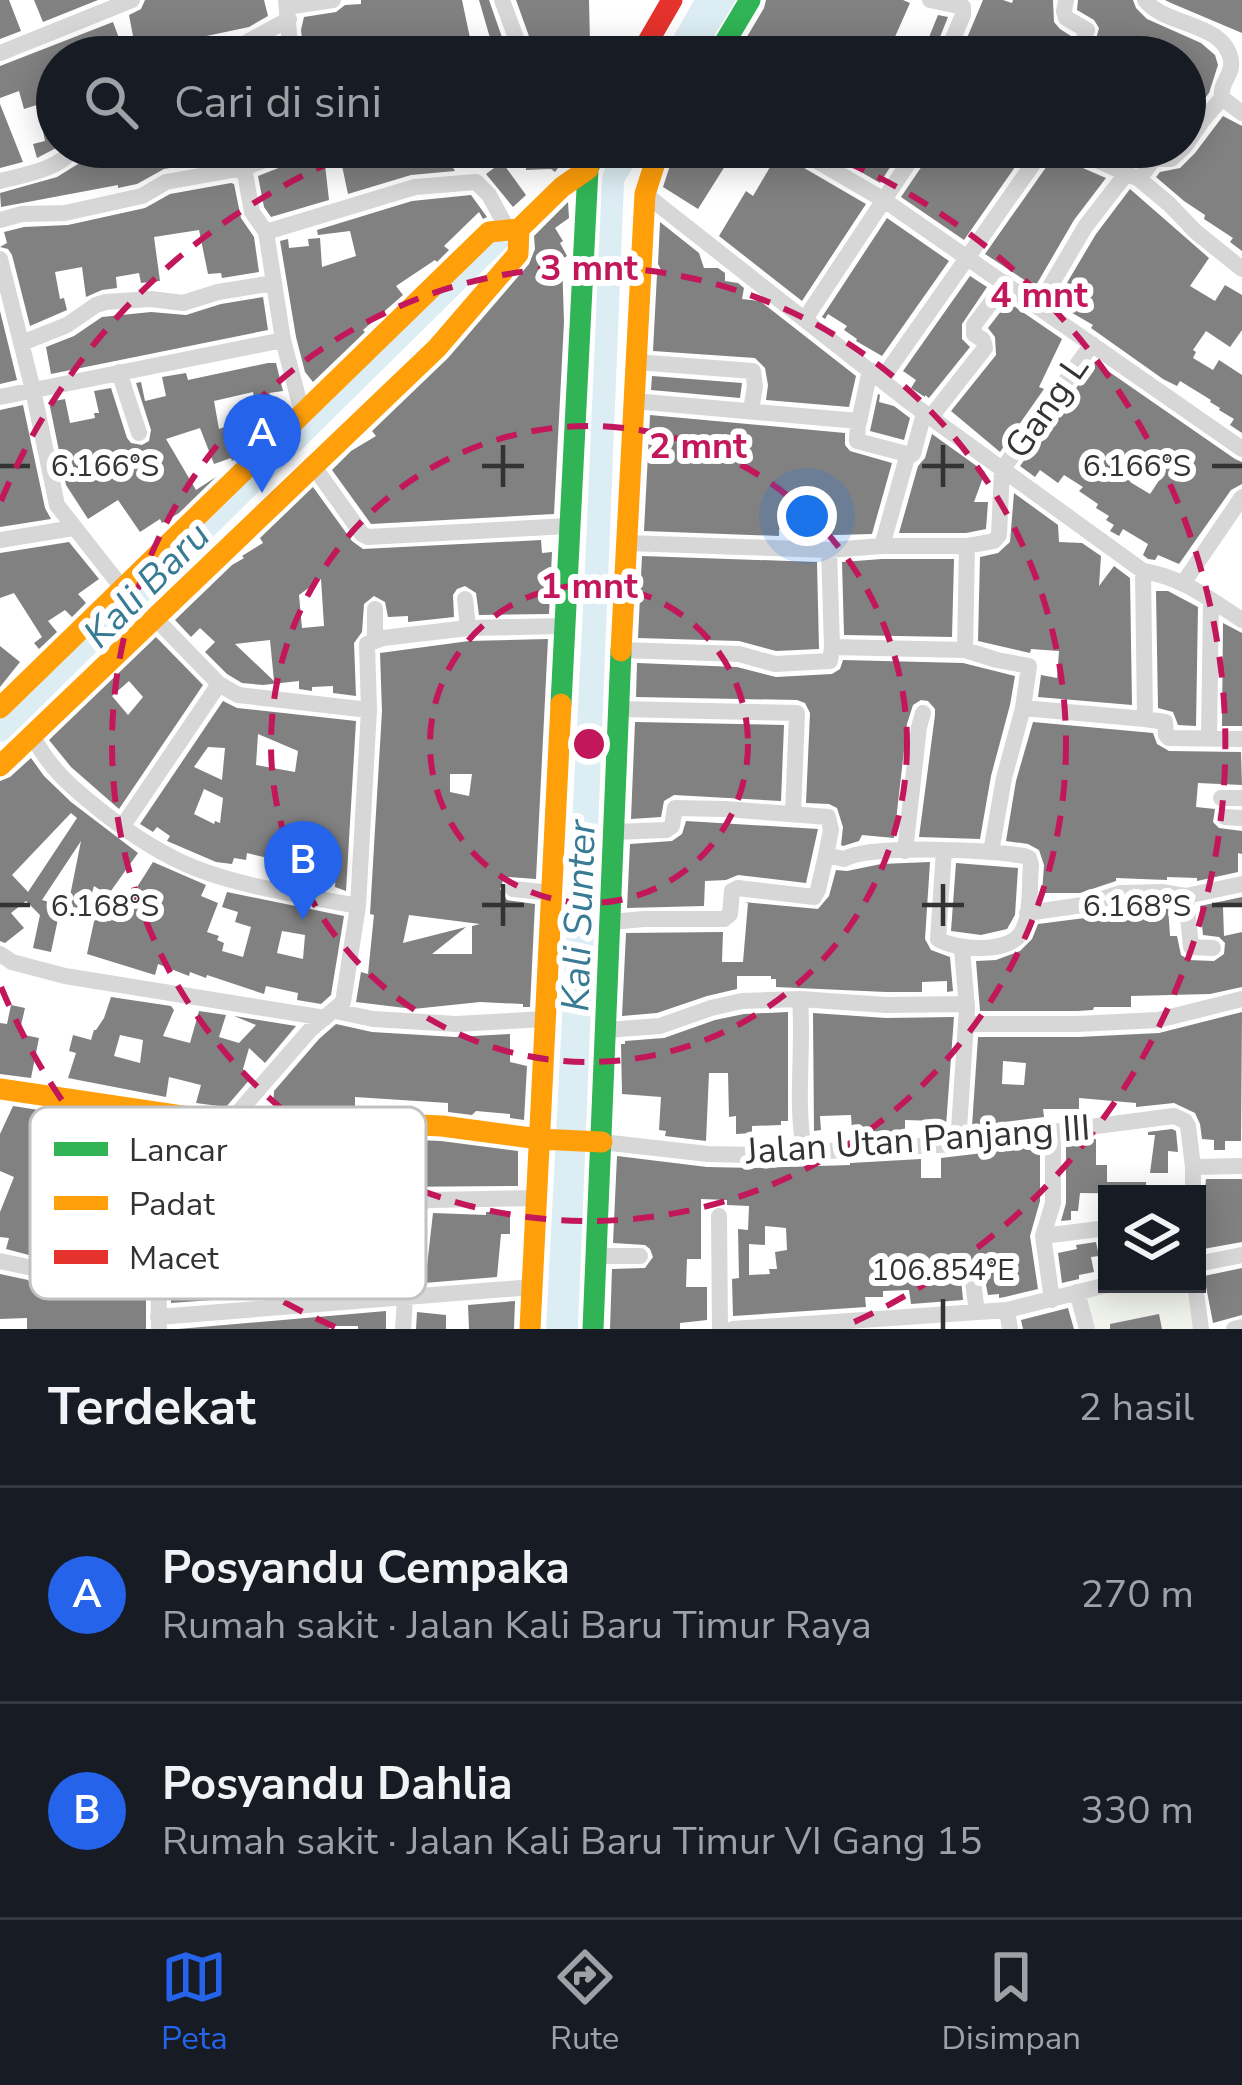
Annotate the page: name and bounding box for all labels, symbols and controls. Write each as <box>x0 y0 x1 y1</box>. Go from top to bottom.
search box <box>36 36 1206 168</box>
icon: search <box>78 69 144 135</box>
text: Cari di sini <box>174 72 382 133</box>
text: 3 mnt <box>540 244 638 293</box>
text: 4 mnt <box>990 271 1088 320</box>
street label: Gang L <box>994 345 1100 468</box>
pin: A <box>223 394 301 493</box>
text: 2 mnt <box>649 422 747 471</box>
text: 6.166°S <box>51 446 159 487</box>
text: 6.166°S <box>1083 446 1191 487</box>
your location <box>777 486 837 546</box>
water label: Kali Baru <box>72 510 222 660</box>
text: 1 mnt <box>540 562 638 611</box>
centre of rings <box>568 723 610 765</box>
water label: Kali Sunter <box>549 818 609 1013</box>
pin: B <box>264 821 342 920</box>
text: 6.168°S <box>51 886 159 927</box>
text: 6.168°S <box>1083 886 1191 927</box>
street label: Jalan Utan Panjang III <box>743 1104 1092 1177</box>
legend <box>30 1107 426 1299</box>
text: Lancar <box>129 1128 228 1173</box>
text: Padat <box>129 1182 215 1227</box>
map controls <box>1098 1185 1206 1293</box>
button: layers <box>1098 1185 1206 1293</box>
text: Macet <box>129 1236 219 1281</box>
text: 106.854°E <box>871 1250 1015 1291</box>
text: Terdekat <box>48 1372 256 1442</box>
text: 2 hasil <box>1078 1381 1194 1434</box>
text: Posyandu Cempaka <box>162 1538 570 1599</box>
text: A <box>72 1568 102 1621</box>
text: 270 m <box>1080 1568 1194 1621</box>
text: Rumah sakit · Jalan Kali Baru Timur Raya <box>162 1599 872 1652</box>
text: Posyandu Dahlia <box>162 1754 513 1815</box>
text: B <box>74 1784 100 1837</box>
text: 330 m <box>1080 1784 1194 1837</box>
text: Rumah sakit · Jalan Kali Baru Timur VI Gang 15 <box>162 1815 982 1868</box>
tab: Peta <box>161 1944 228 2061</box>
tab: Rute <box>550 1944 619 2061</box>
tab: Disimpan <box>942 1944 1081 2061</box>

